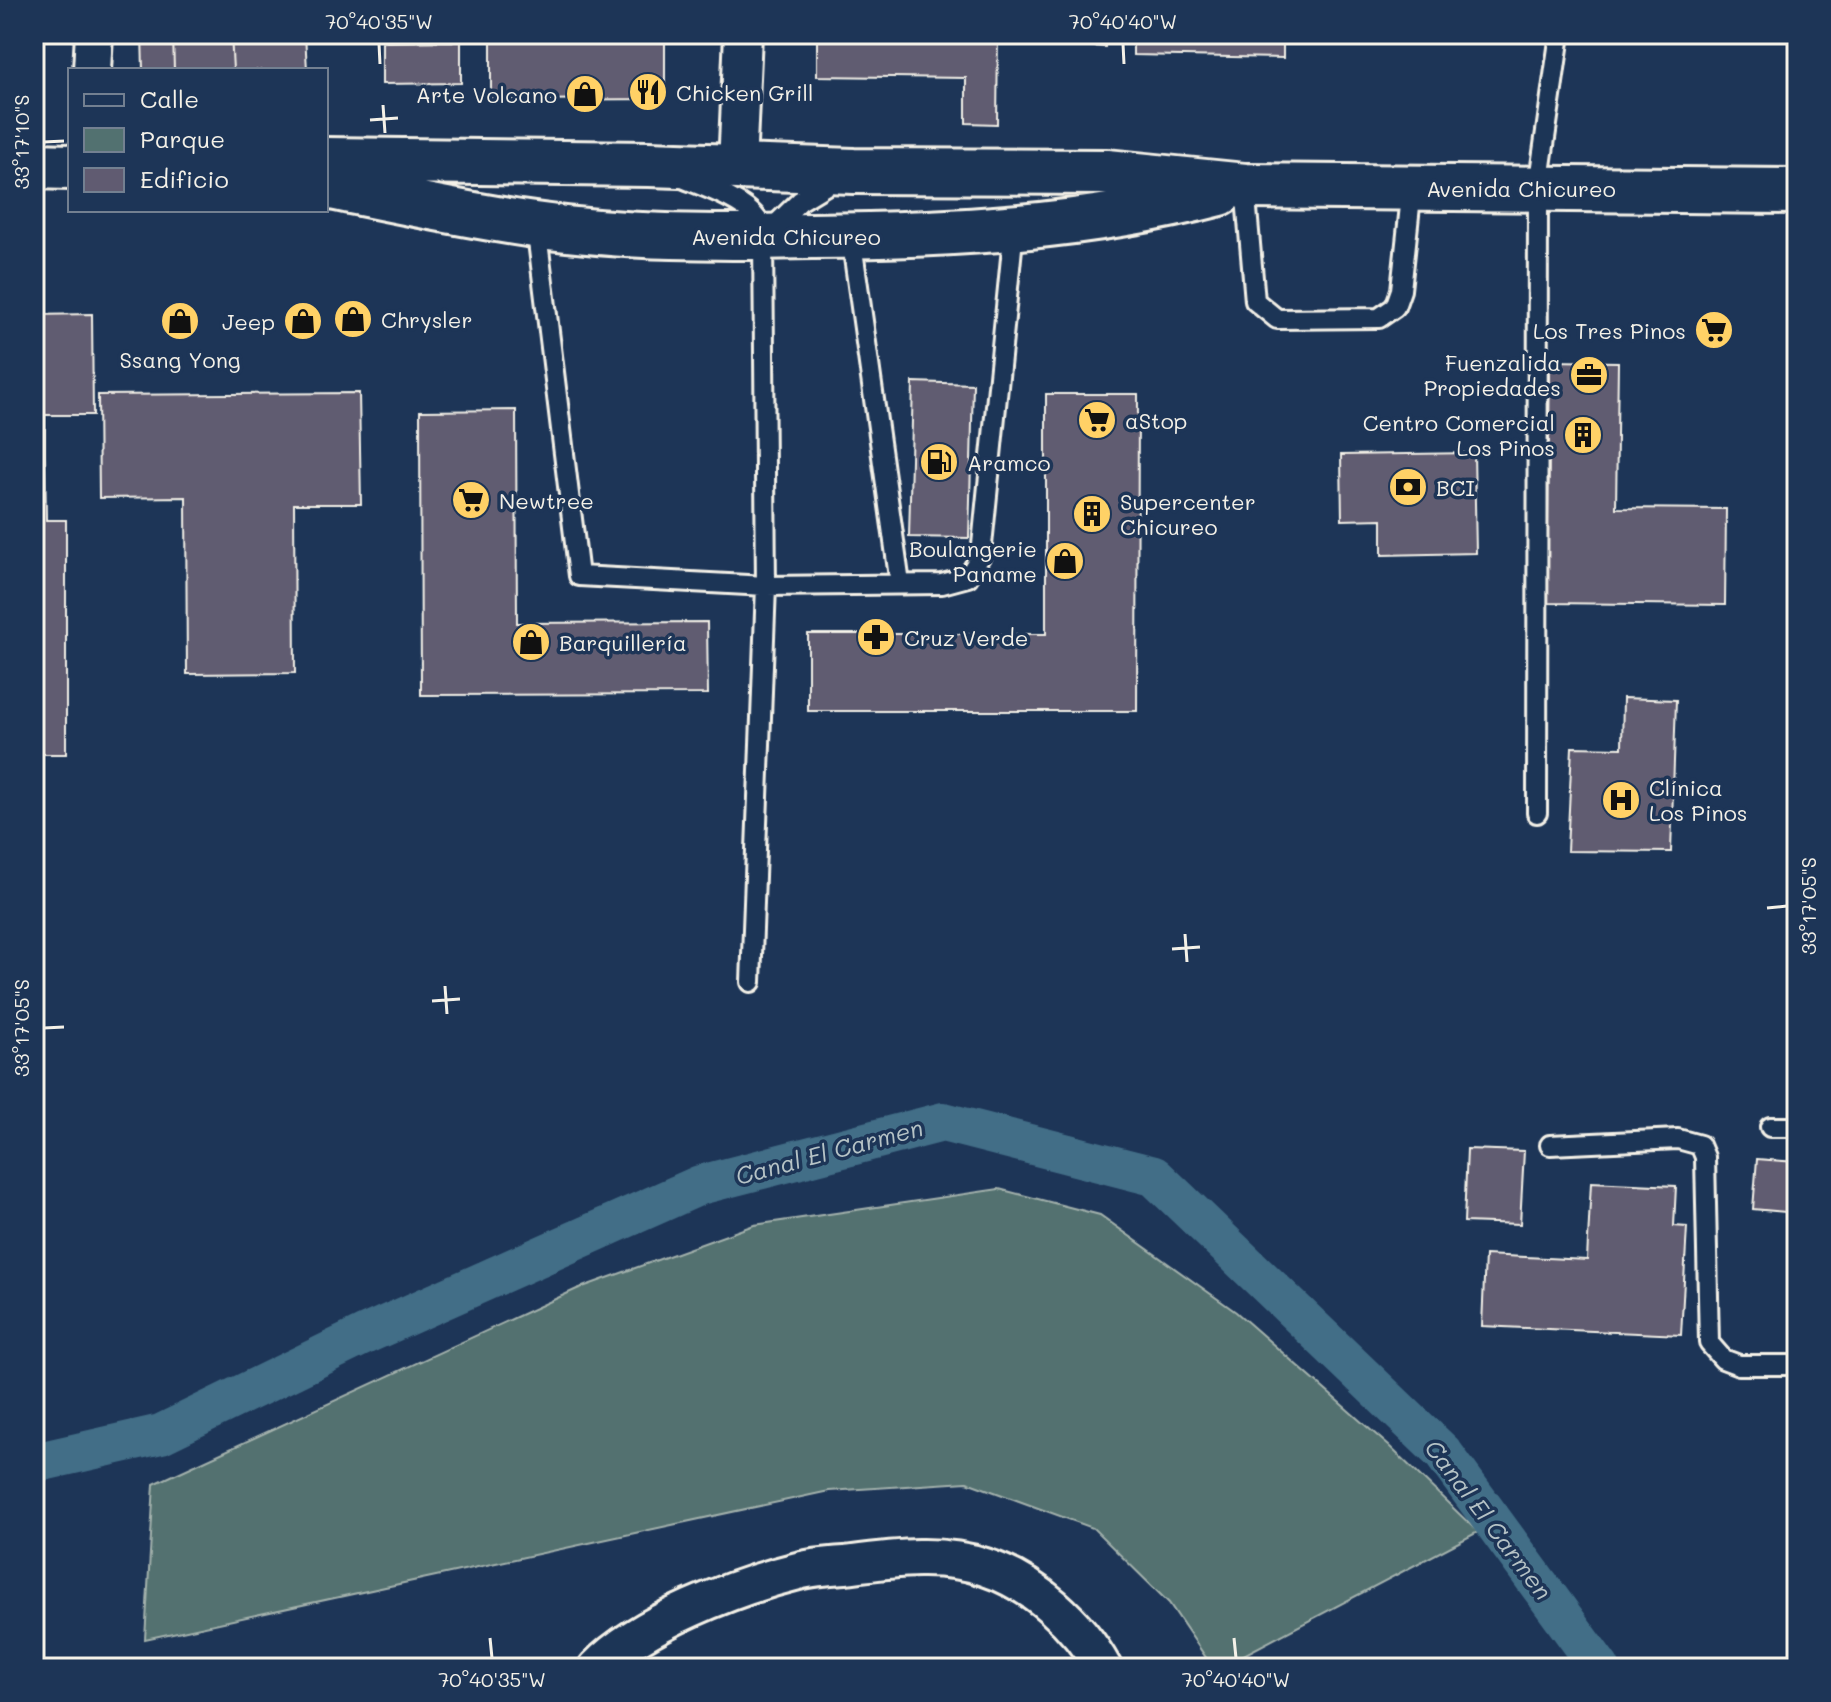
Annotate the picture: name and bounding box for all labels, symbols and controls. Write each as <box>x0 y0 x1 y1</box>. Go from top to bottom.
text: 70°40'35"W <box>325 8 433 34</box>
text: 70°40'40"W <box>1069 8 1177 34</box>
legend <box>68 68 328 212</box>
restaurant icon: Chicken Grill <box>627 71 669 113</box>
shop icon: Arte Volcano <box>564 73 606 115</box>
place label: Chicken Grill <box>676 78 813 107</box>
place label: Arte Volcano <box>416 80 557 109</box>
text: Calle <box>140 83 199 114</box>
text: 33°17'10"S <box>8 94 34 190</box>
text: Parque <box>140 123 225 154</box>
text: Edificio <box>140 163 229 194</box>
street label: Avenida Chicureo <box>1426 174 1616 203</box>
street label: Avenida Chicureo <box>691 222 881 251</box>
shop icon: Chrysler <box>332 298 374 340</box>
shop icon: Ssang Yong <box>159 300 201 342</box>
shop icon: Jeep <box>282 300 324 342</box>
place label: Chrysler <box>381 305 473 334</box>
place label: Jeep <box>222 307 275 336</box>
supermarket icon: Los Tres Pinos <box>1693 309 1735 351</box>
place label: Los Tres Pinos <box>1533 316 1686 345</box>
place label: Ssang Yong <box>119 345 241 374</box>
place label: Fuenzalida Propiedades <box>1424 348 1561 402</box>
office icon: Fuenzalida Propiedades <box>1568 354 1610 396</box>
supermarket icon: aStop <box>1076 399 1118 441</box>
place label: aStop <box>1125 406 1187 435</box>
place label: Centro Comercial Los Pinos <box>1363 408 1555 462</box>
building icon: Centro Comercial Los Pinos <box>1562 414 1604 456</box>
fuel station icon: Aramco <box>918 441 960 483</box>
place label: Aramco <box>967 448 1051 477</box>
bank icon: BCI <box>1387 466 1429 508</box>
place label: BCI <box>1436 473 1475 502</box>
supermarket icon: Newtree <box>450 479 492 521</box>
place label: Newtree <box>499 486 594 515</box>
place label: Supercenter Chicureo <box>1120 487 1256 541</box>
building icon: Supercenter Chicureo <box>1071 493 1113 535</box>
place label: Boulangerie Paname <box>909 534 1037 588</box>
shop icon: Boulangerie Paname <box>1044 540 1086 582</box>
pharmacy icon: Cruz Verde <box>855 616 897 658</box>
shop icon: Barquillería <box>510 621 552 663</box>
place label: Cruz Verde <box>904 623 1028 652</box>
place label: Barquillería <box>559 628 687 657</box>
place label: Clínica Los Pinos <box>1649 773 1747 827</box>
hospital icon: Clínica Los Pinos <box>1600 779 1642 821</box>
text: 33°17'05"S <box>1795 857 1821 955</box>
text: 33°17'05"S <box>8 979 34 1077</box>
water label: Canal El Carmen <box>732 1111 926 1191</box>
water label: Canal El Carmen <box>1419 1433 1559 1605</box>
text: 70°40'35"W <box>438 1666 546 1692</box>
text: 70°40'40"W <box>1182 1666 1290 1692</box>

